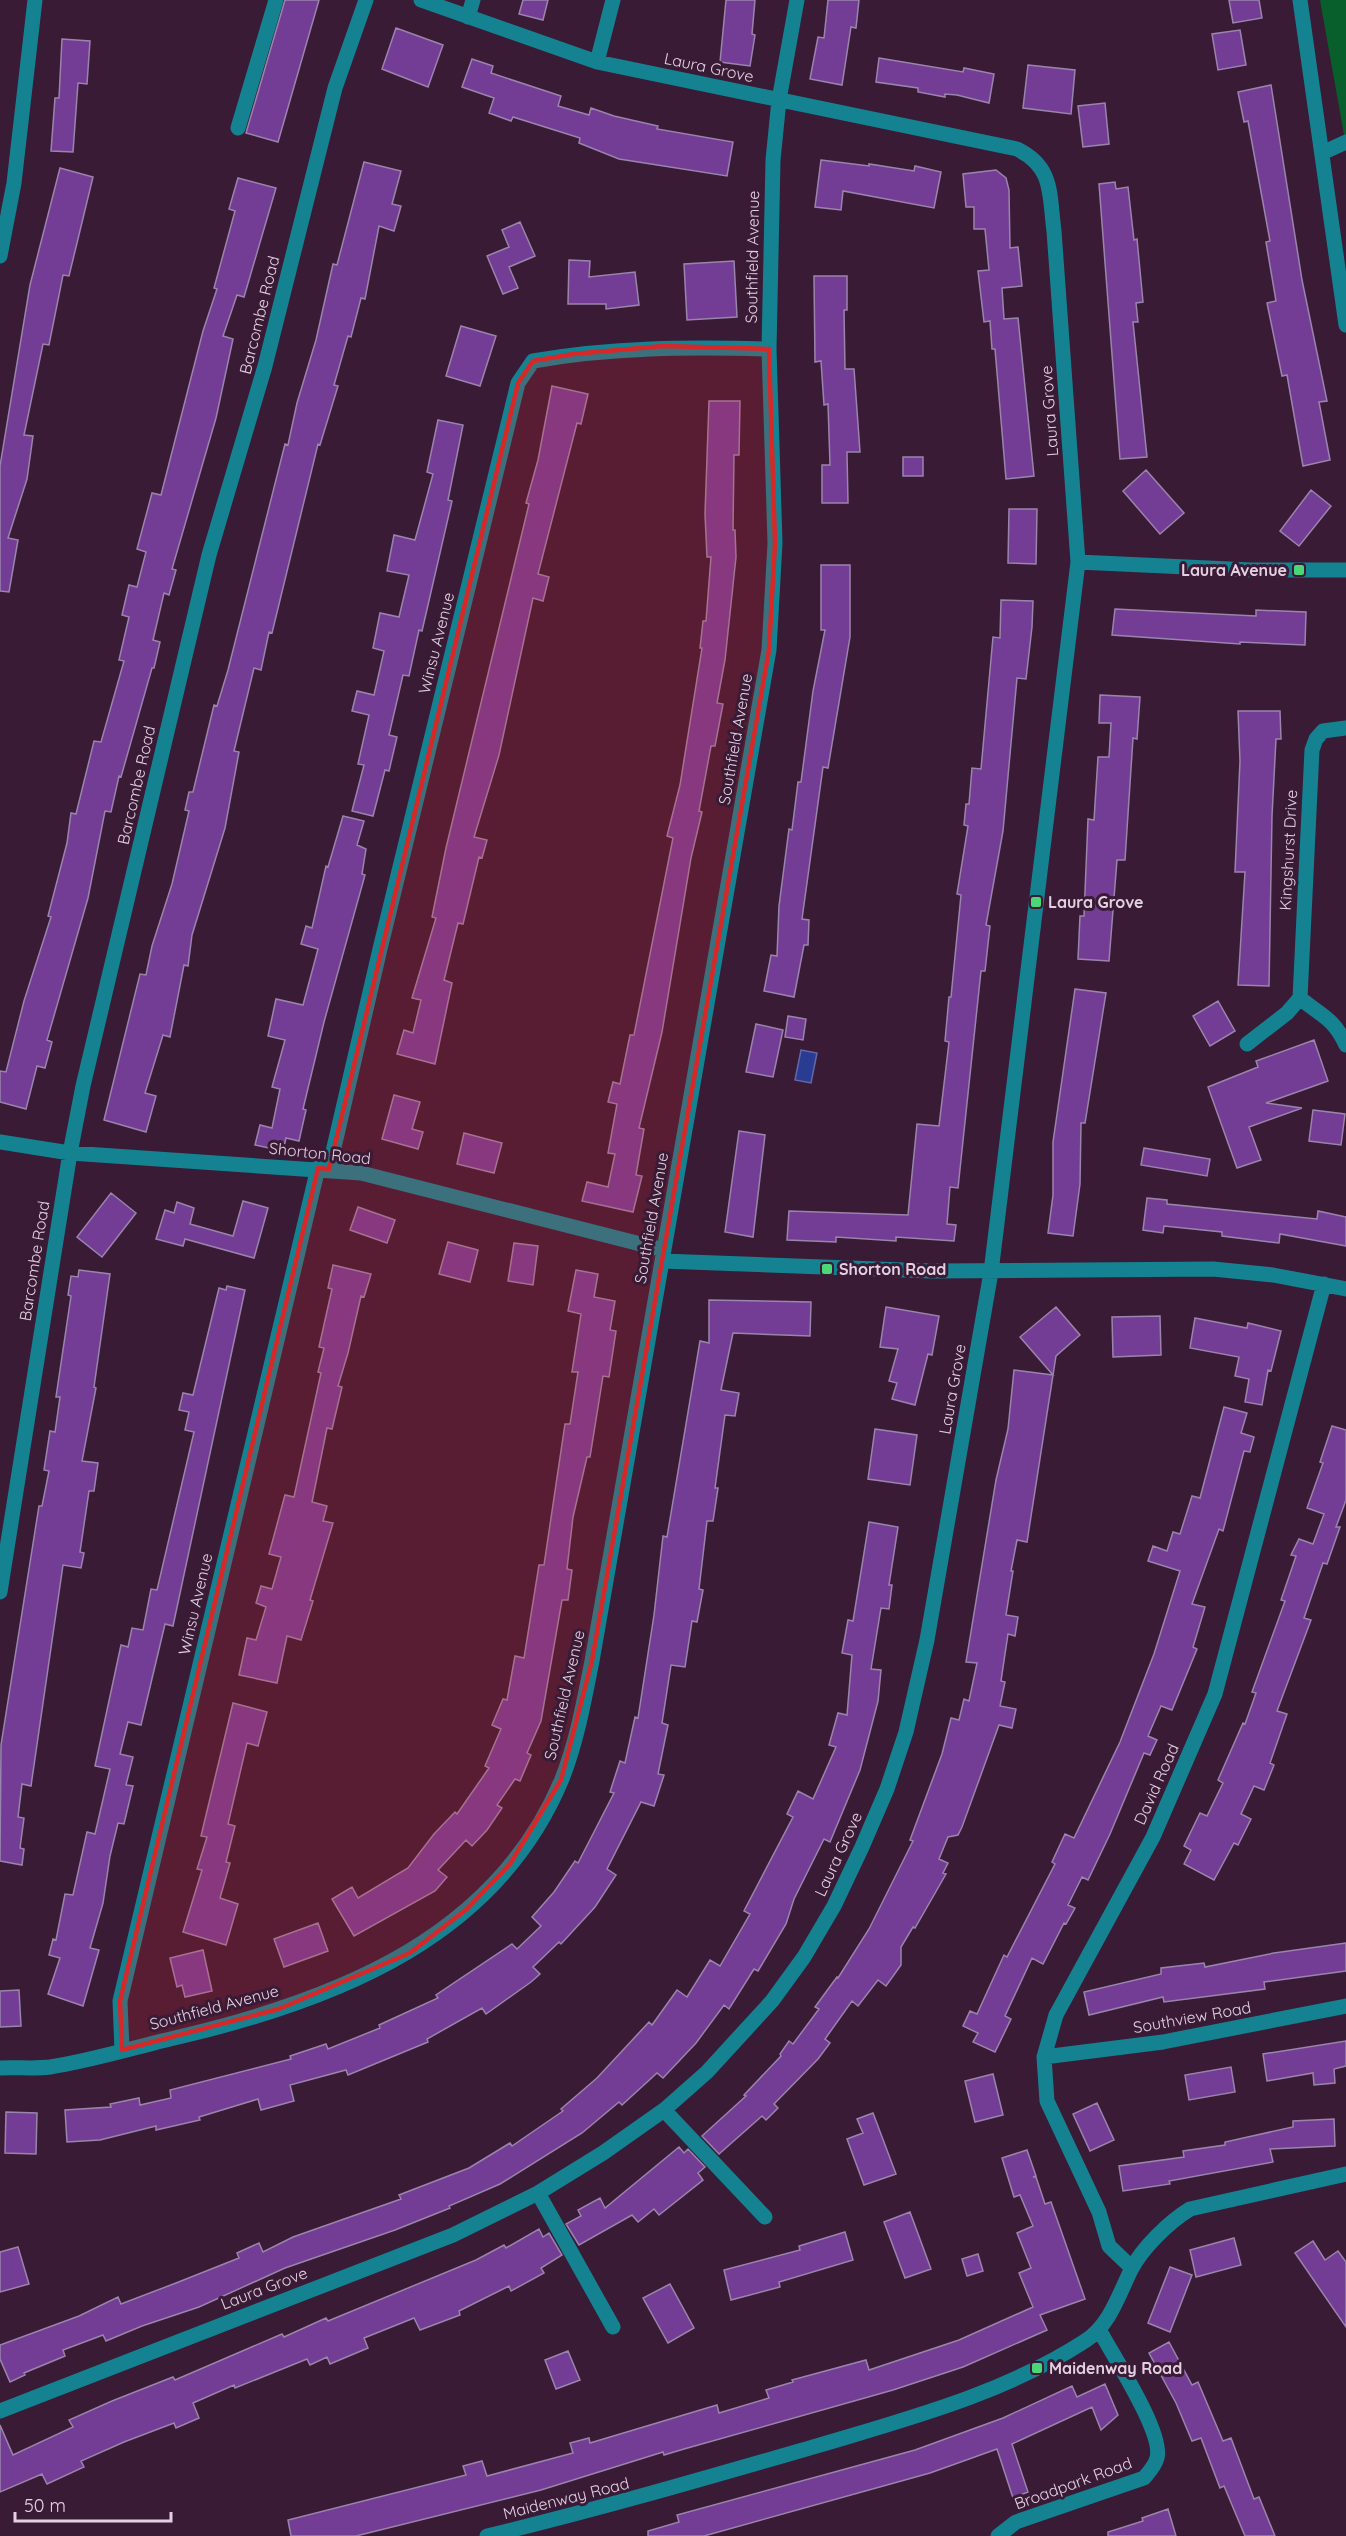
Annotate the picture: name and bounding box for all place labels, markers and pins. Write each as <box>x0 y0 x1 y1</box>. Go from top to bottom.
place label: Laura Avenue <box>1181 560 1287 580</box>
marker: Laura Avenue <box>1292 563 1306 577</box>
place label: Laura Grove <box>1048 892 1144 912</box>
marker: Laura Grove <box>1029 895 1043 909</box>
place label: Shorton Road <box>839 1259 946 1279</box>
marker: Shorton Road <box>820 1262 834 1276</box>
place label: Maidenway Road <box>1049 2358 1182 2378</box>
marker: Maidenway Road <box>1030 2361 1044 2375</box>

